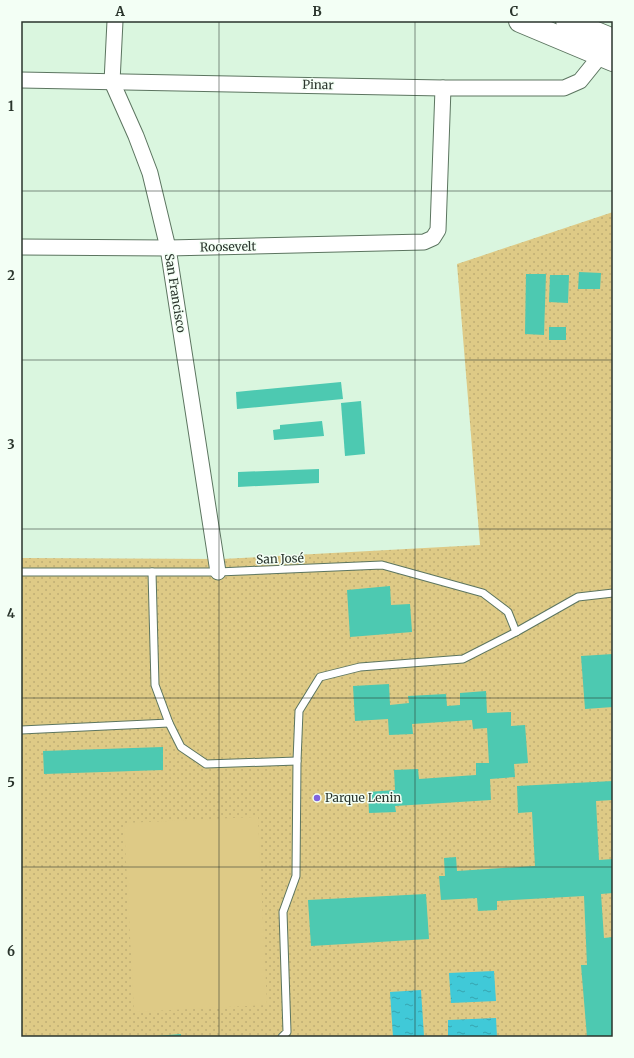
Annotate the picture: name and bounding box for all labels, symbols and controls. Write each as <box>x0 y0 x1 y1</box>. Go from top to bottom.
text: A <box>114 3 125 20</box>
text: B <box>312 3 322 20</box>
text: C <box>510 3 519 20</box>
street label: Pinar <box>302 77 334 92</box>
text: 1 <box>8 98 14 115</box>
street label: Roosevelt <box>200 239 256 254</box>
street label: San Francisco <box>162 252 189 334</box>
text: 2 <box>7 267 15 284</box>
text: 3 <box>7 436 15 453</box>
street label: San José <box>256 550 304 567</box>
text: 4 <box>7 605 16 622</box>
text: 5 <box>7 774 15 791</box>
place label: Parque Lenin <box>325 790 401 805</box>
marker: Parque Lenin <box>312 793 322 803</box>
text: 6 <box>7 943 15 960</box>

